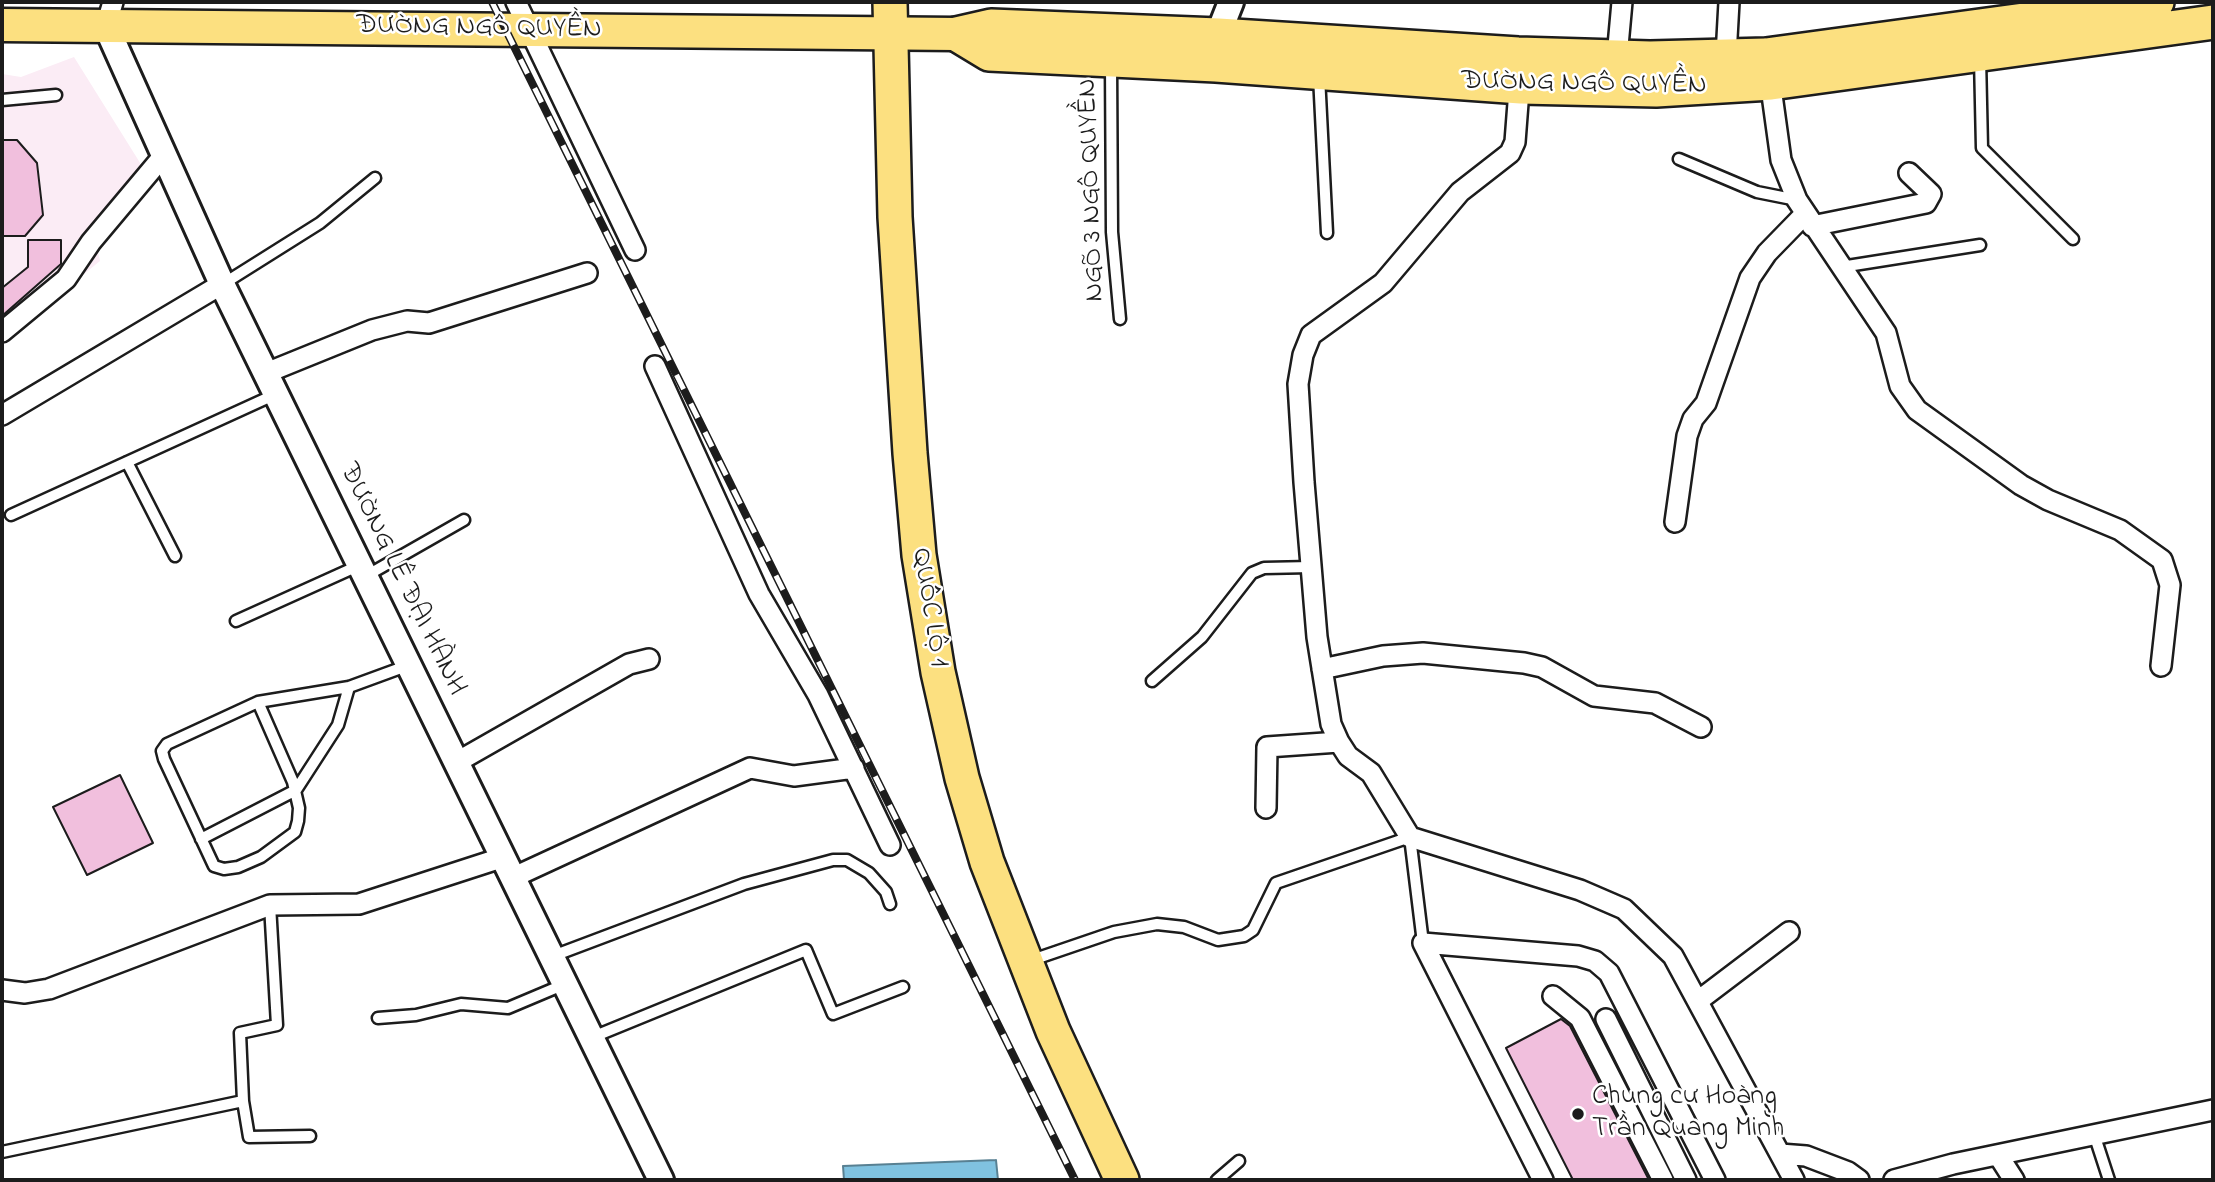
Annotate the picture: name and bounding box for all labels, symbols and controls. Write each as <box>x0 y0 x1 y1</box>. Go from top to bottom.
street label: ĐƯỜNG NGÔ QUYỀN <box>356 10 602 48</box>
street label: ĐƯỜNG NGÔ QUYỀN <box>1461 66 1707 104</box>
street label: NGÕ 3 NGÔ QUYỀN <box>1072 78 1114 302</box>
street label: ĐƯỜNG LÊ ĐẠI HÀNH <box>330 458 472 702</box>
street label: QUỐC LỘ 1 <box>902 546 954 670</box>
place label: Chung cư Hoàng Trần Quang Minh <box>1592 1081 1784 1147</box>
marker: Chung cư Hoàng Trần Quang Minh <box>1570 1106 1586 1122</box>

